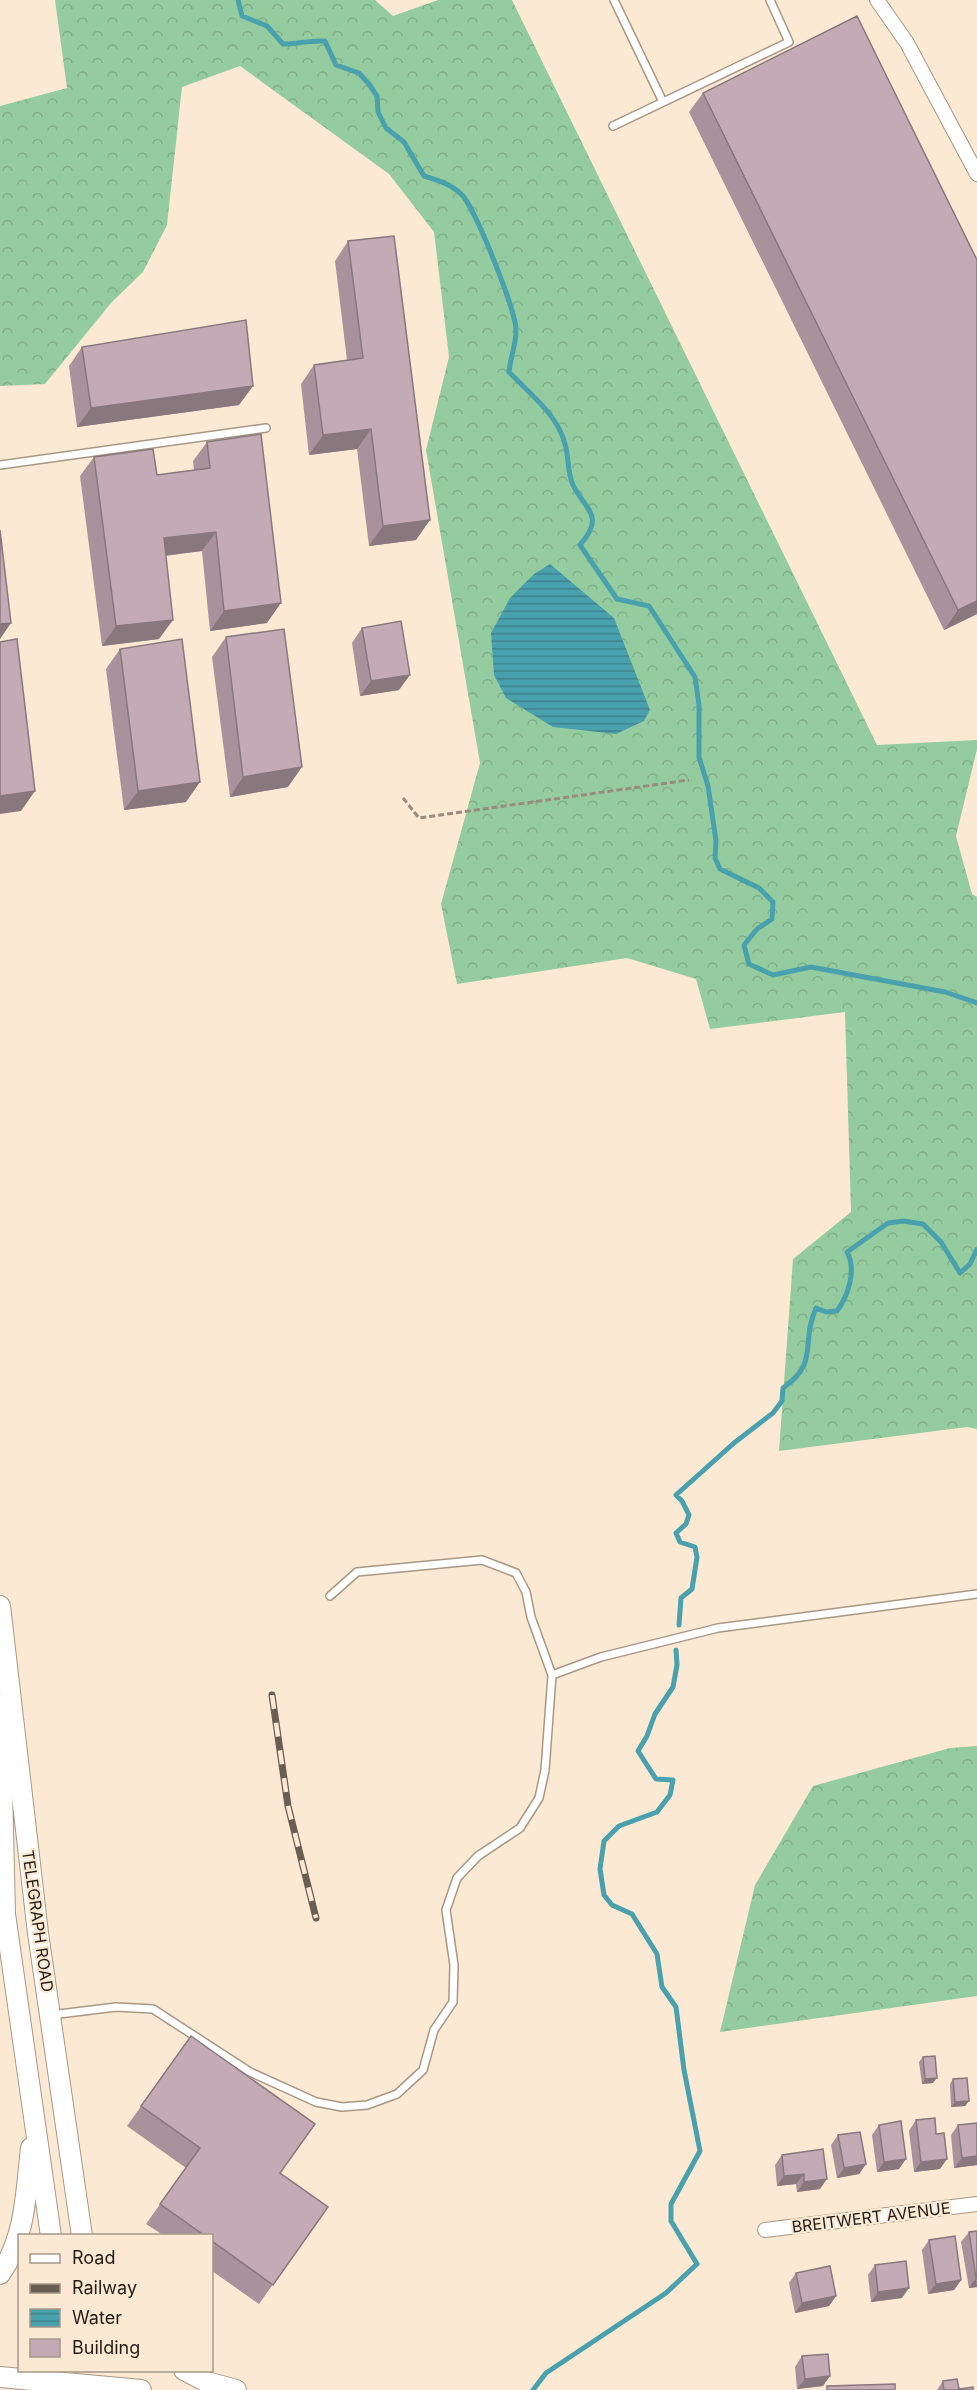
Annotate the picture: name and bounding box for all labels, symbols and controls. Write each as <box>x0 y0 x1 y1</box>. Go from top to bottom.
street label: TELEGRAPH ROAD <box>18 1849 58 1993</box>
street label: BREITWERT AVENUE <box>791 2197 951 2237</box>
legend <box>18 2234 213 2372</box>
text: Road <box>72 2247 115 2268</box>
text: Railway <box>72 2277 137 2298</box>
text: Water <box>72 2307 122 2328</box>
text: Building <box>72 2337 140 2358</box>

